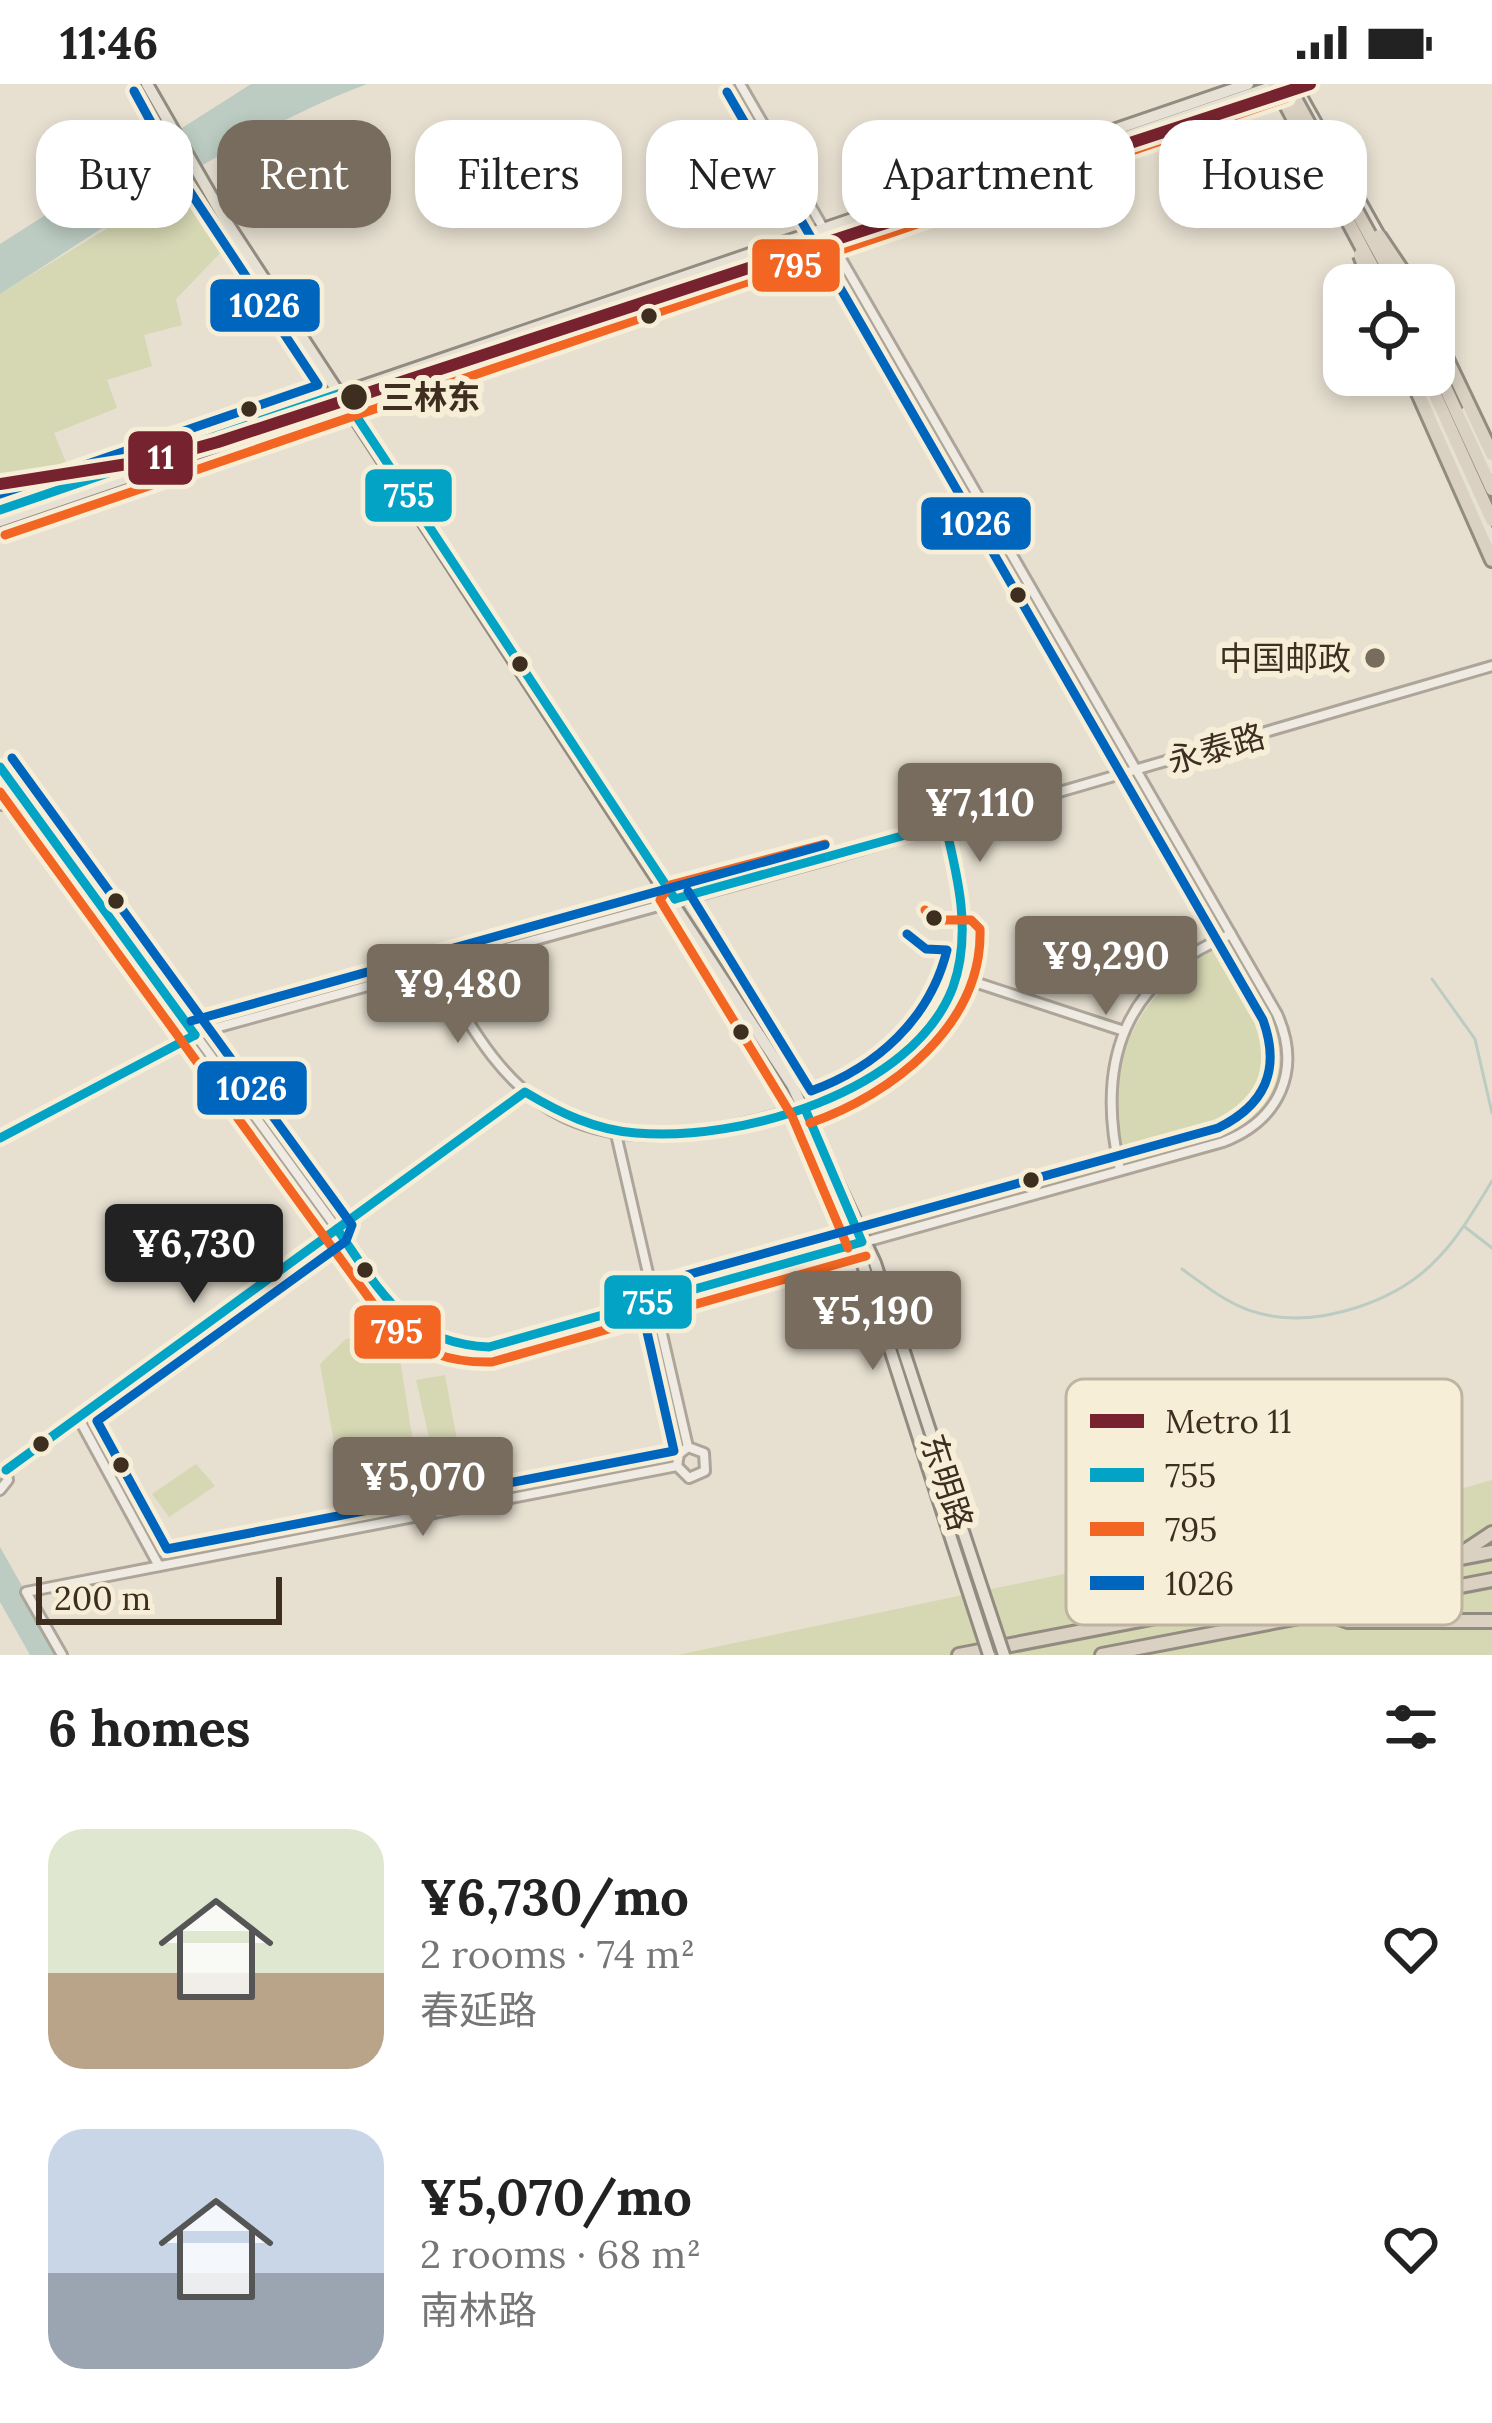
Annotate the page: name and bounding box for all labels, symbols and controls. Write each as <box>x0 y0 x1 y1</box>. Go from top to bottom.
text: 11:46 <box>60 14 158 71</box>
chip: Buy <box>36 120 193 228</box>
chip: Rent <box>217 120 391 228</box>
chip: Filters <box>415 120 622 228</box>
chip: New <box>646 120 818 228</box>
chip: Apartment <box>842 120 1135 228</box>
chip: House <box>1159 120 1367 228</box>
line badge: 795 <box>750 237 842 294</box>
text: 795 <box>770 244 822 286</box>
map controls <box>1323 264 1455 396</box>
button: locate <box>1323 264 1455 396</box>
line badge: 1026 <box>208 277 322 334</box>
text: 1026 <box>230 284 300 326</box>
unlabelled marker <box>638 305 660 327</box>
place label: 三林东 <box>381 376 480 418</box>
marker: 三林东 <box>338 381 370 413</box>
unlabelled marker <box>238 398 260 420</box>
line badge: 11 <box>126 429 195 487</box>
text: 11 <box>148 436 174 478</box>
line badge: 755 <box>363 467 454 524</box>
text: 755 <box>383 474 435 516</box>
line badge: 1026 <box>919 495 1033 552</box>
text: 1026 <box>941 502 1011 544</box>
unlabelled marker <box>1007 584 1029 606</box>
place label: 中国邮政 <box>1219 637 1351 679</box>
marker: 中国邮政 <box>1362 645 1388 671</box>
unlabelled marker <box>509 653 531 675</box>
street label: 永泰路 <box>1163 714 1269 782</box>
pin: ¥7,110 <box>882 763 1078 865</box>
text: ¥7,110 <box>925 777 1035 827</box>
unlabelled marker <box>105 890 127 912</box>
unlabelled marker <box>923 907 945 929</box>
pin: ¥9,290 <box>1008 916 1204 1018</box>
text: ¥9,290 <box>1042 930 1170 980</box>
pin: ¥9,480 <box>360 944 556 1046</box>
text: ¥9,480 <box>394 958 522 1008</box>
unlabelled marker <box>730 1021 752 1043</box>
line badge: 1026 <box>195 1059 309 1117</box>
text: 1026 <box>217 1067 287 1109</box>
unlabelled marker <box>1020 1169 1042 1191</box>
pin: ¥6,730 <box>96 1204 292 1306</box>
text: ¥6,730 <box>132 1218 256 1268</box>
unlabelled marker <box>354 1259 376 1281</box>
pin: ¥5,190 <box>775 1271 971 1373</box>
line badge: 755 <box>602 1273 694 1331</box>
text: 755 <box>622 1281 674 1323</box>
text: ¥5,190 <box>812 1285 934 1335</box>
line badge: 795 <box>352 1303 443 1361</box>
text: 795 <box>371 1310 423 1352</box>
legend <box>1066 1379 1462 1625</box>
text: Metro 11 <box>1165 1400 1292 1442</box>
street label: 东明路 <box>912 1428 982 1536</box>
unlabelled marker <box>30 1433 52 1455</box>
pin: ¥5,070 <box>325 1437 521 1539</box>
text: ¥5,070 <box>360 1451 486 1501</box>
unlabelled marker <box>110 1454 132 1476</box>
text: 755 <box>1165 1454 1216 1496</box>
text: 795 <box>1165 1508 1217 1550</box>
text: 1026 <box>1165 1562 1234 1604</box>
scale bar <box>36 1571 282 1624</box>
text: 200 m <box>54 1577 151 1619</box>
icon: filters <box>1378 1694 1444 1760</box>
text: 6 homes <box>48 1695 250 1760</box>
text: ¥6,730/mo <box>420 1864 689 1929</box>
icon: home <box>144 1877 288 2021</box>
icon: heart <box>1378 1916 1444 1982</box>
text: 2 rooms · 74 m² <box>420 1929 695 1979</box>
text: 春延路 <box>420 1985 537 2035</box>
text: ¥5,070/mo <box>420 2164 692 2229</box>
icon: home <box>144 2177 288 2321</box>
icon: heart <box>1378 2216 1444 2282</box>
text: 2 rooms · 68 m² <box>420 2229 701 2279</box>
text: 南林路 <box>420 2285 537 2335</box>

